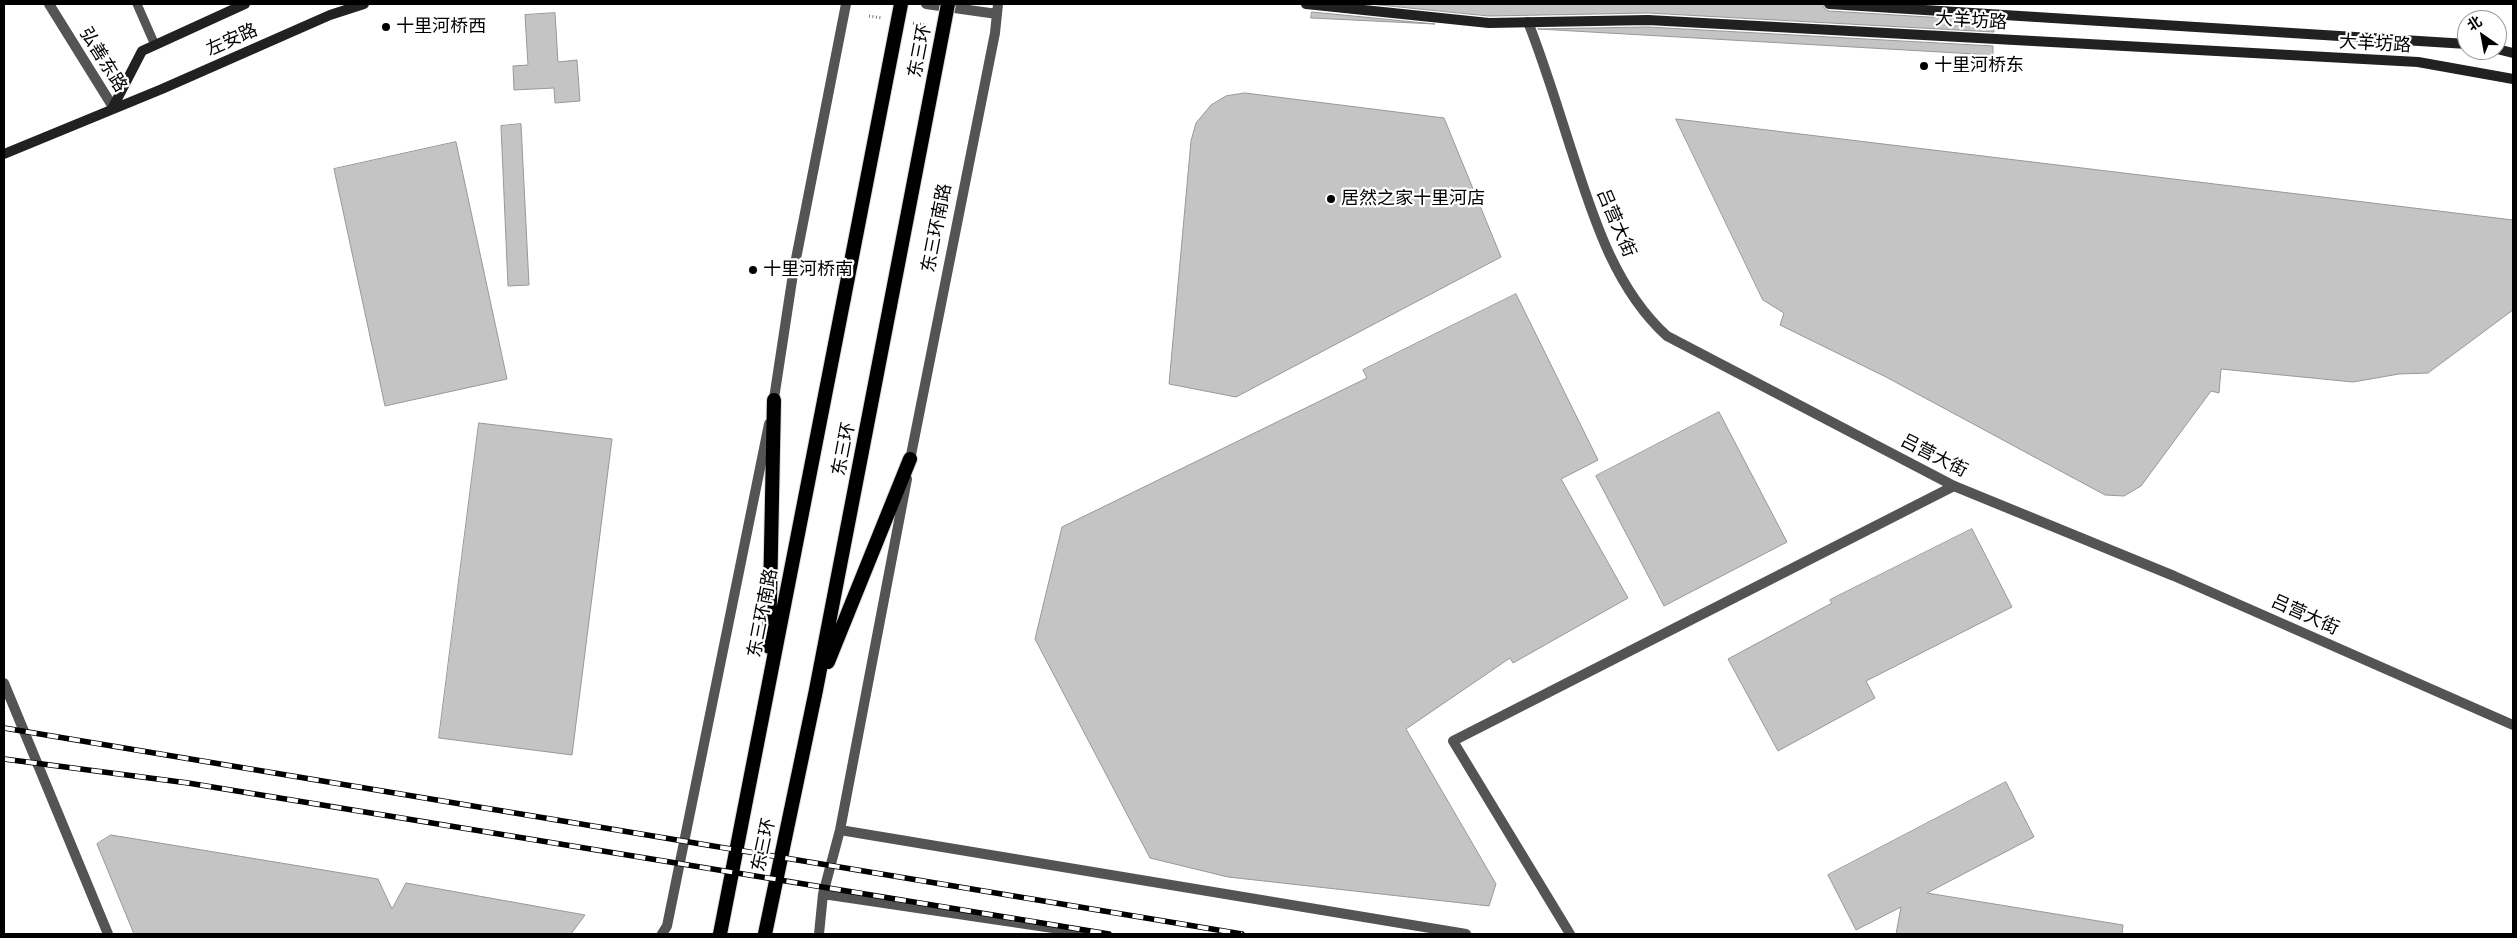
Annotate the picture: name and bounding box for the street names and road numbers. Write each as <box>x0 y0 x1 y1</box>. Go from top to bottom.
street label: 大羊坊路 <box>1934 8 2008 34</box>
street label: 左安路 <box>203 19 261 61</box>
street label: 东三环 <box>904 22 936 80</box>
street label: 弘善东路 <box>75 24 131 96</box>
street label: 大羊坊路 <box>2338 31 2412 57</box>
street label: 东三环南路 <box>918 182 956 274</box>
street label: 吕营大街 <box>1592 186 1640 260</box>
street label: 东三环 <box>828 420 860 478</box>
street label: 吕营大街 <box>1897 430 1971 482</box>
street label: 东三环南路 <box>744 567 782 659</box>
street label: 吕营大街 <box>2268 590 2342 640</box>
street label: 东三环 <box>748 816 780 874</box>

